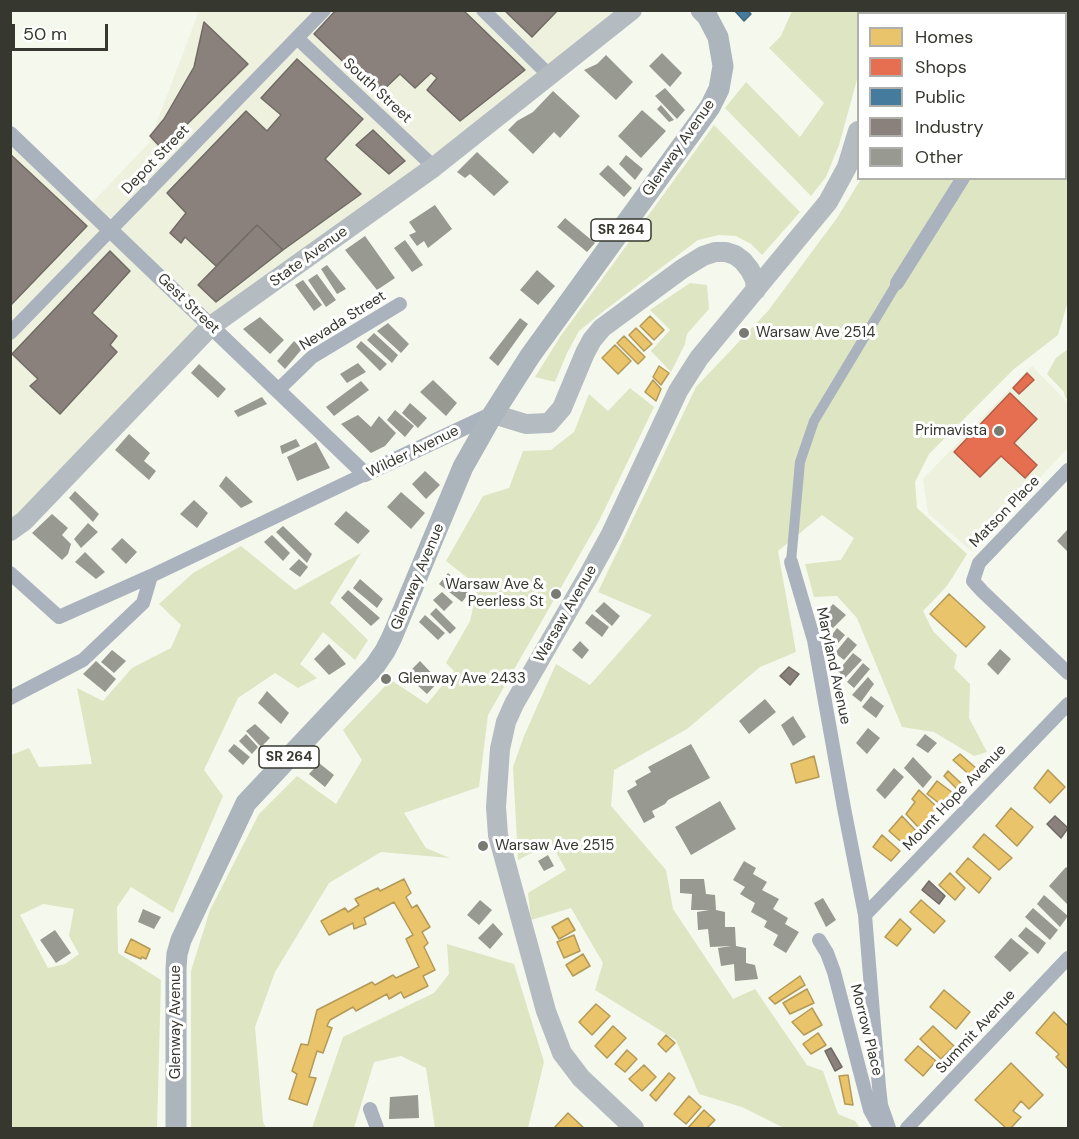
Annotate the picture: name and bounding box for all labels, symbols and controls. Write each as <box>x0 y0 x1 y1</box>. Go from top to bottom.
scale bar <box>15 12 111 50</box>
legend <box>857 12 1067 180</box>
text: 50 m <box>23 22 67 46</box>
text: Homes <box>915 25 973 49</box>
street label: South Street <box>339 55 415 127</box>
text: Shops <box>915 55 967 79</box>
text: Public <box>915 85 966 109</box>
street label: Glenway Avenue <box>639 96 719 200</box>
text: Industry <box>915 115 984 139</box>
street label: Depot Street <box>119 122 193 198</box>
text: Other <box>915 145 963 169</box>
road number: SR 264 <box>591 219 651 241</box>
street label: State Avenue <box>267 223 351 291</box>
street label: Gest Street <box>153 270 223 338</box>
street label: Nevada Street <box>297 287 389 355</box>
place label: Warsaw Ave 2514 <box>756 324 875 342</box>
marker: Warsaw Ave 2514 <box>737 326 751 340</box>
street label: Wilder Avenue <box>364 422 462 482</box>
place label: Primavista <box>915 422 987 440</box>
marker: Primavista <box>992 424 1006 438</box>
street label: Matson Place <box>966 472 1044 552</box>
street label: Glenway Avenue <box>387 521 449 633</box>
street label: Warsaw Avenue <box>531 562 601 666</box>
place label: Warsaw Ave & Peerless St <box>445 576 544 611</box>
marker: Warsaw Ave & Peerless St <box>549 587 563 601</box>
street label: Maryland Avenue <box>812 606 854 726</box>
place label: Glenway Ave 2433 <box>398 670 526 688</box>
marker: Glenway Ave 2433 <box>379 672 393 686</box>
street label: Mount Hope Avenue <box>900 741 1010 855</box>
road number: SR 264 <box>259 746 319 768</box>
place label: Warsaw Ave 2515 <box>495 837 614 855</box>
marker: Warsaw Ave 2515 <box>476 839 490 853</box>
street label: Glenway Avenue <box>167 965 185 1079</box>
street label: Morrow Place <box>846 982 886 1078</box>
street label: Summit Avenue <box>932 986 1020 1078</box>

